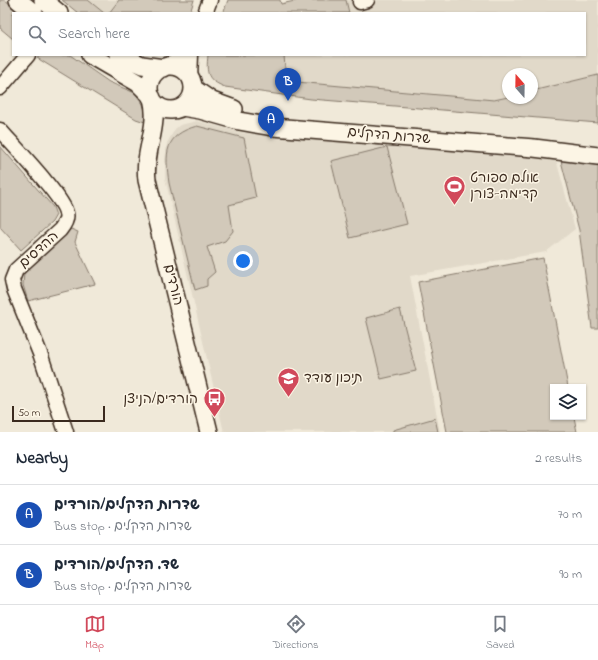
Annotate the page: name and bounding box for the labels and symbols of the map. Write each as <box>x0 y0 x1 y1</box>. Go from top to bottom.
pin: B <box>275 68 301 101</box>
north arrow <box>502 68 538 104</box>
pin: A <box>258 106 284 139</box>
street label: שדרות הדקלים <box>346 122 432 150</box>
place label: אולם ספורט קדימה-צורן <box>470 168 539 205</box>
sports icon: אולם ספורט קדימה-צורן <box>442 173 468 206</box>
street label: ההדסים <box>14 226 64 274</box>
your location <box>233 251 253 271</box>
street label: הורדים <box>158 262 188 308</box>
school or university icon: תיכון עודד <box>276 365 302 398</box>
place label: תיכון עודד <box>304 368 363 389</box>
bus stop icon: הורדים/הניצן <box>201 386 227 419</box>
place label: הורדים/הניצן <box>123 389 198 410</box>
scale bar <box>12 404 105 423</box>

